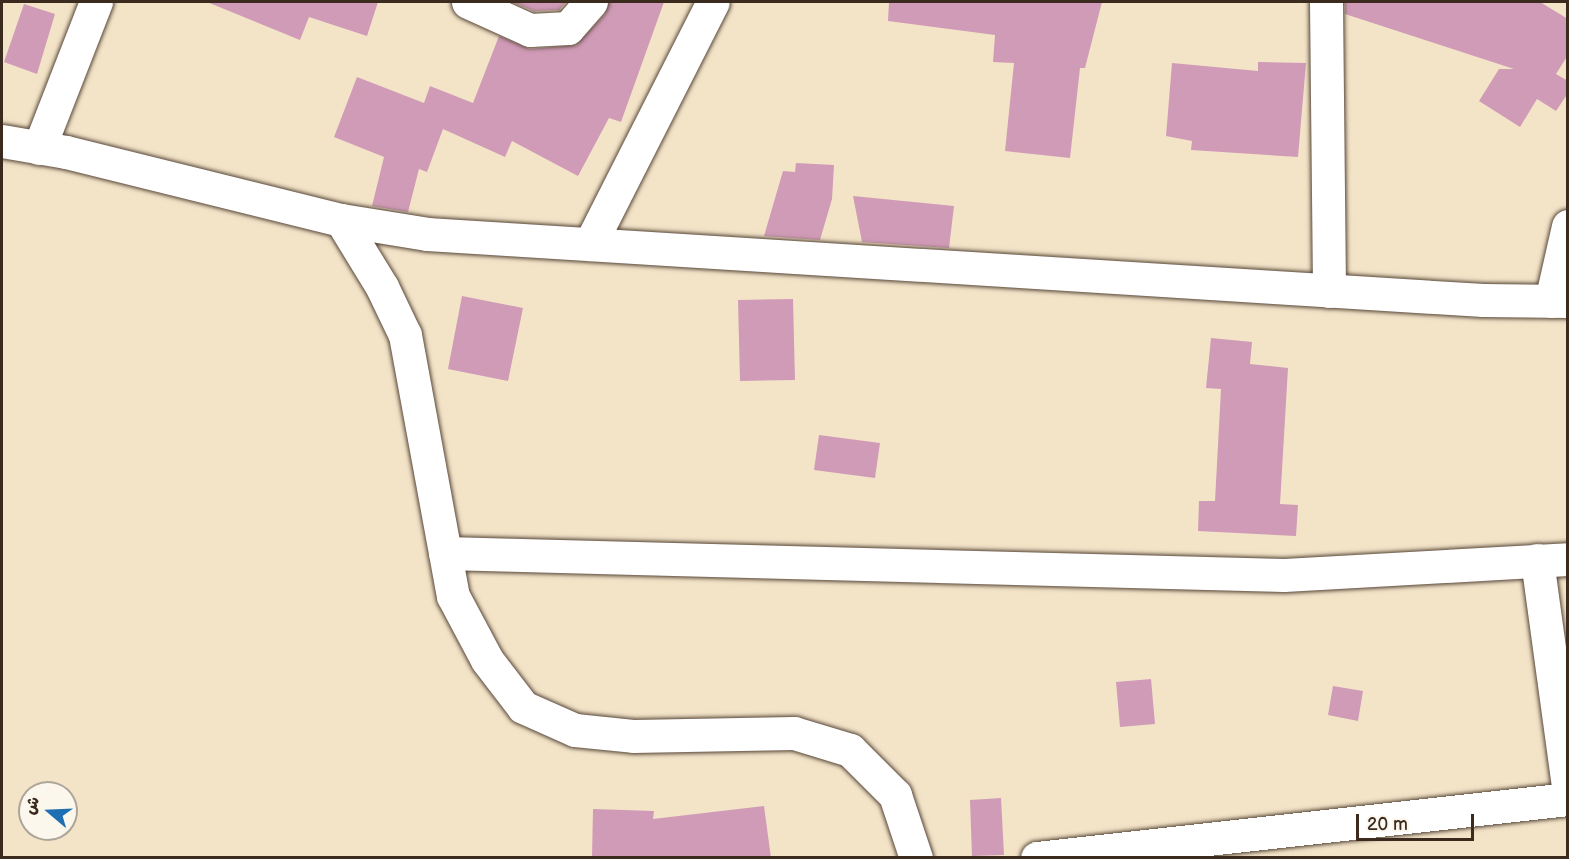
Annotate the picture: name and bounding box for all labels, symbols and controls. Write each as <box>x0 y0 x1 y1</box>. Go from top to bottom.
north arrow <box>18 781 78 841</box>
text: ش <box>21 794 44 817</box>
scale bar <box>1359 802 1478 840</box>
text: 20 m <box>1367 814 1408 835</box>

